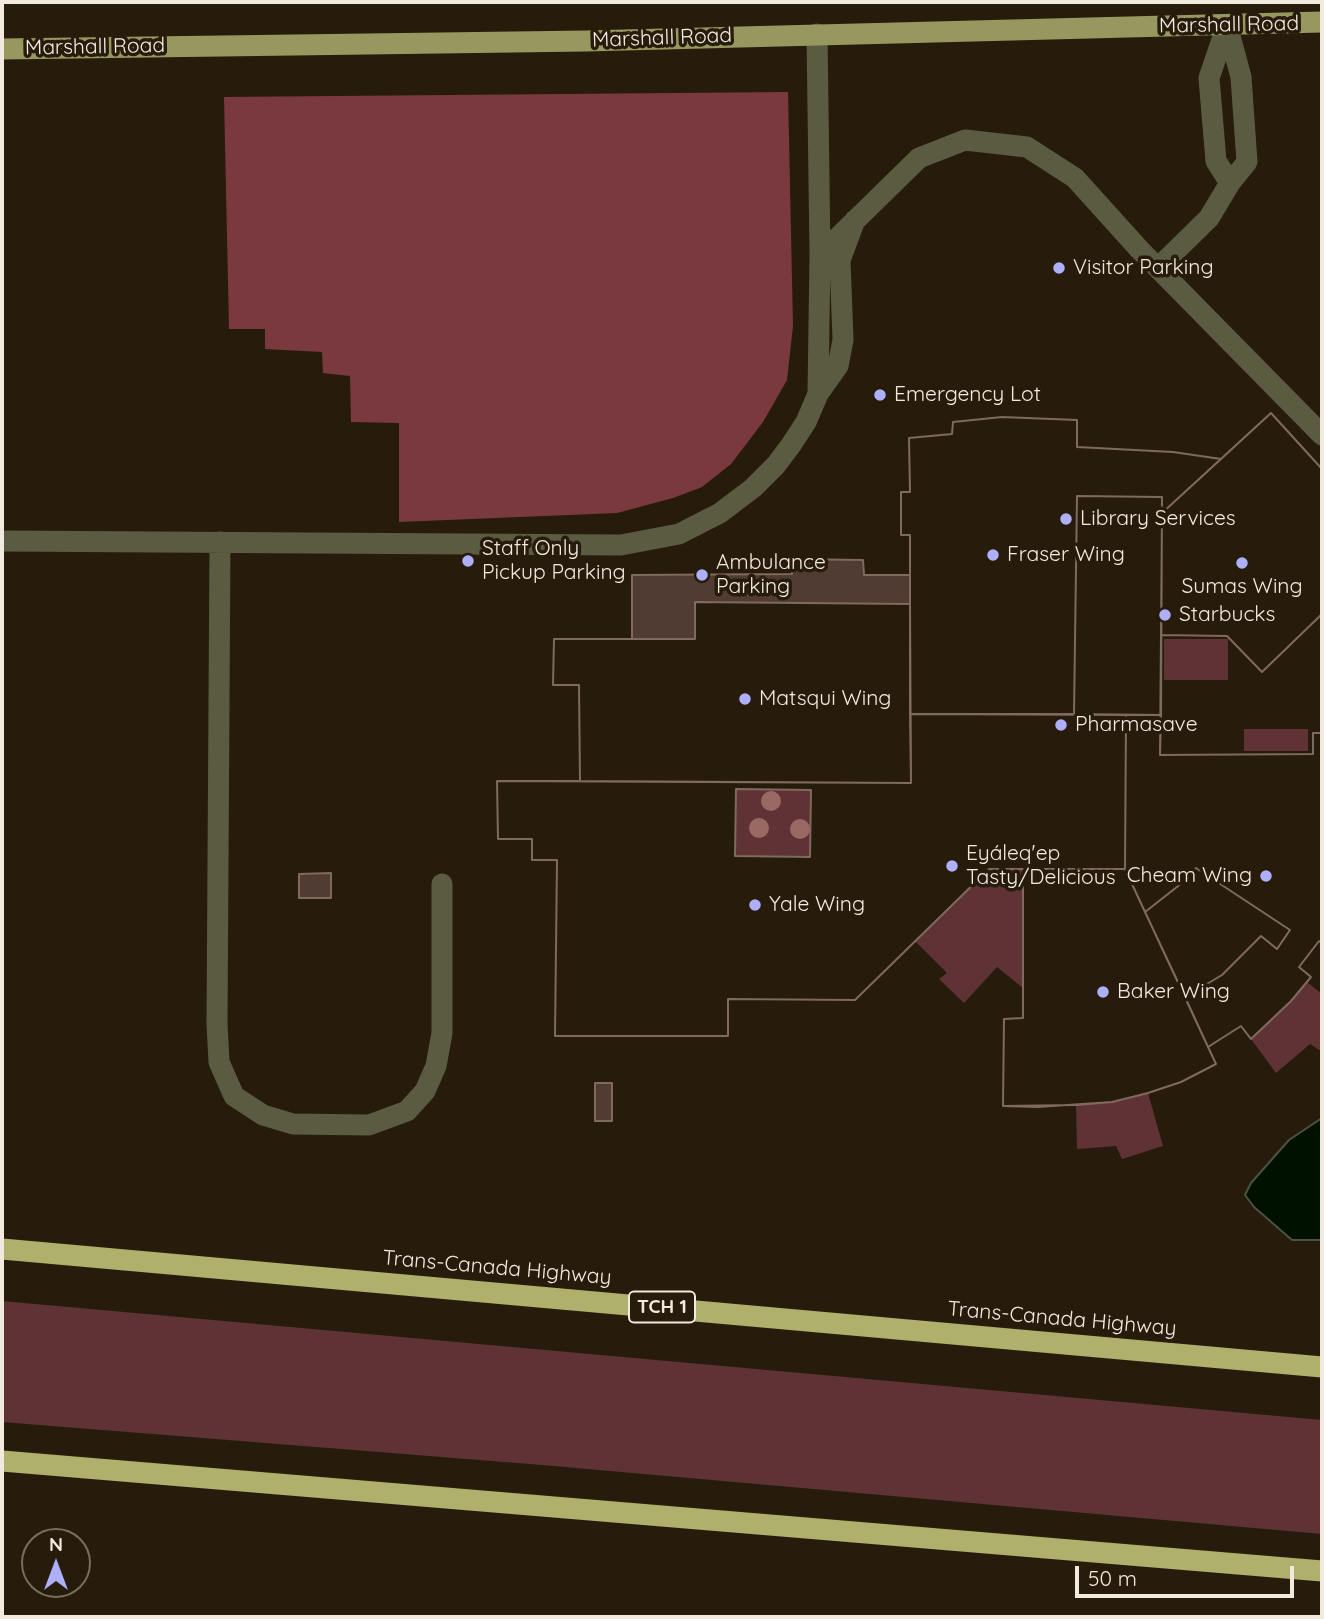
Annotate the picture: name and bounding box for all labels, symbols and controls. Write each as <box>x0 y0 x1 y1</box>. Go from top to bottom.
street label: Marshall Road <box>1159 11 1299 39</box>
street label: Marshall Road <box>592 23 732 53</box>
street label: Marshall Road <box>25 33 165 61</box>
place label: Visitor Parking <box>1073 255 1214 281</box>
marker: Visitor Parking <box>1051 260 1067 276</box>
place label: Emergency Lot <box>894 382 1041 408</box>
marker: Emergency Lot <box>872 387 888 403</box>
place label: Library Services <box>1080 506 1236 532</box>
marker: Library Services <box>1058 511 1074 527</box>
place label: Staff Only Pickup Parking <box>482 536 626 586</box>
place label: Fraser Wing <box>1007 542 1125 568</box>
marker: Fraser Wing <box>985 547 1001 563</box>
place label: Ambulance Parking <box>716 550 826 600</box>
marker: Staff Only Pickup Parking <box>460 553 476 569</box>
marker: Sumas Wing <box>1234 555 1250 571</box>
marker: Ambulance Parking <box>694 567 710 583</box>
place label: Sumas Wing <box>1181 574 1303 600</box>
place label: Starbucks <box>1179 602 1275 628</box>
marker: Starbucks <box>1157 607 1173 623</box>
place label: Matsqui Wing <box>759 686 891 712</box>
marker: Matsqui Wing <box>737 691 753 707</box>
place label: Pharmasave <box>1075 712 1197 738</box>
marker: Pharmasave <box>1053 717 1069 733</box>
place label: Eyáleq'ep Tasty/Delicious <box>966 841 1115 891</box>
marker: Eyáleq'ep Tasty/Delicious <box>944 858 960 874</box>
place label: Cheam Wing <box>1127 863 1252 889</box>
marker: Cheam Wing <box>1258 868 1274 884</box>
place label: Yale Wing <box>769 892 865 918</box>
marker: Yale Wing <box>747 897 763 913</box>
place label: Baker Wing <box>1117 979 1230 1005</box>
marker: Baker Wing <box>1095 984 1111 1000</box>
street label: Trans-Canada Highway <box>381 1245 613 1291</box>
road number: TCH 1 <box>629 1292 695 1322</box>
street label: Trans-Canada Highway <box>946 1296 1178 1342</box>
north arrow <box>21 1528 91 1598</box>
text: N <box>49 1532 63 1556</box>
scale bar <box>1079 1552 1298 1596</box>
text: 50 m <box>1088 1565 1137 1591</box>

